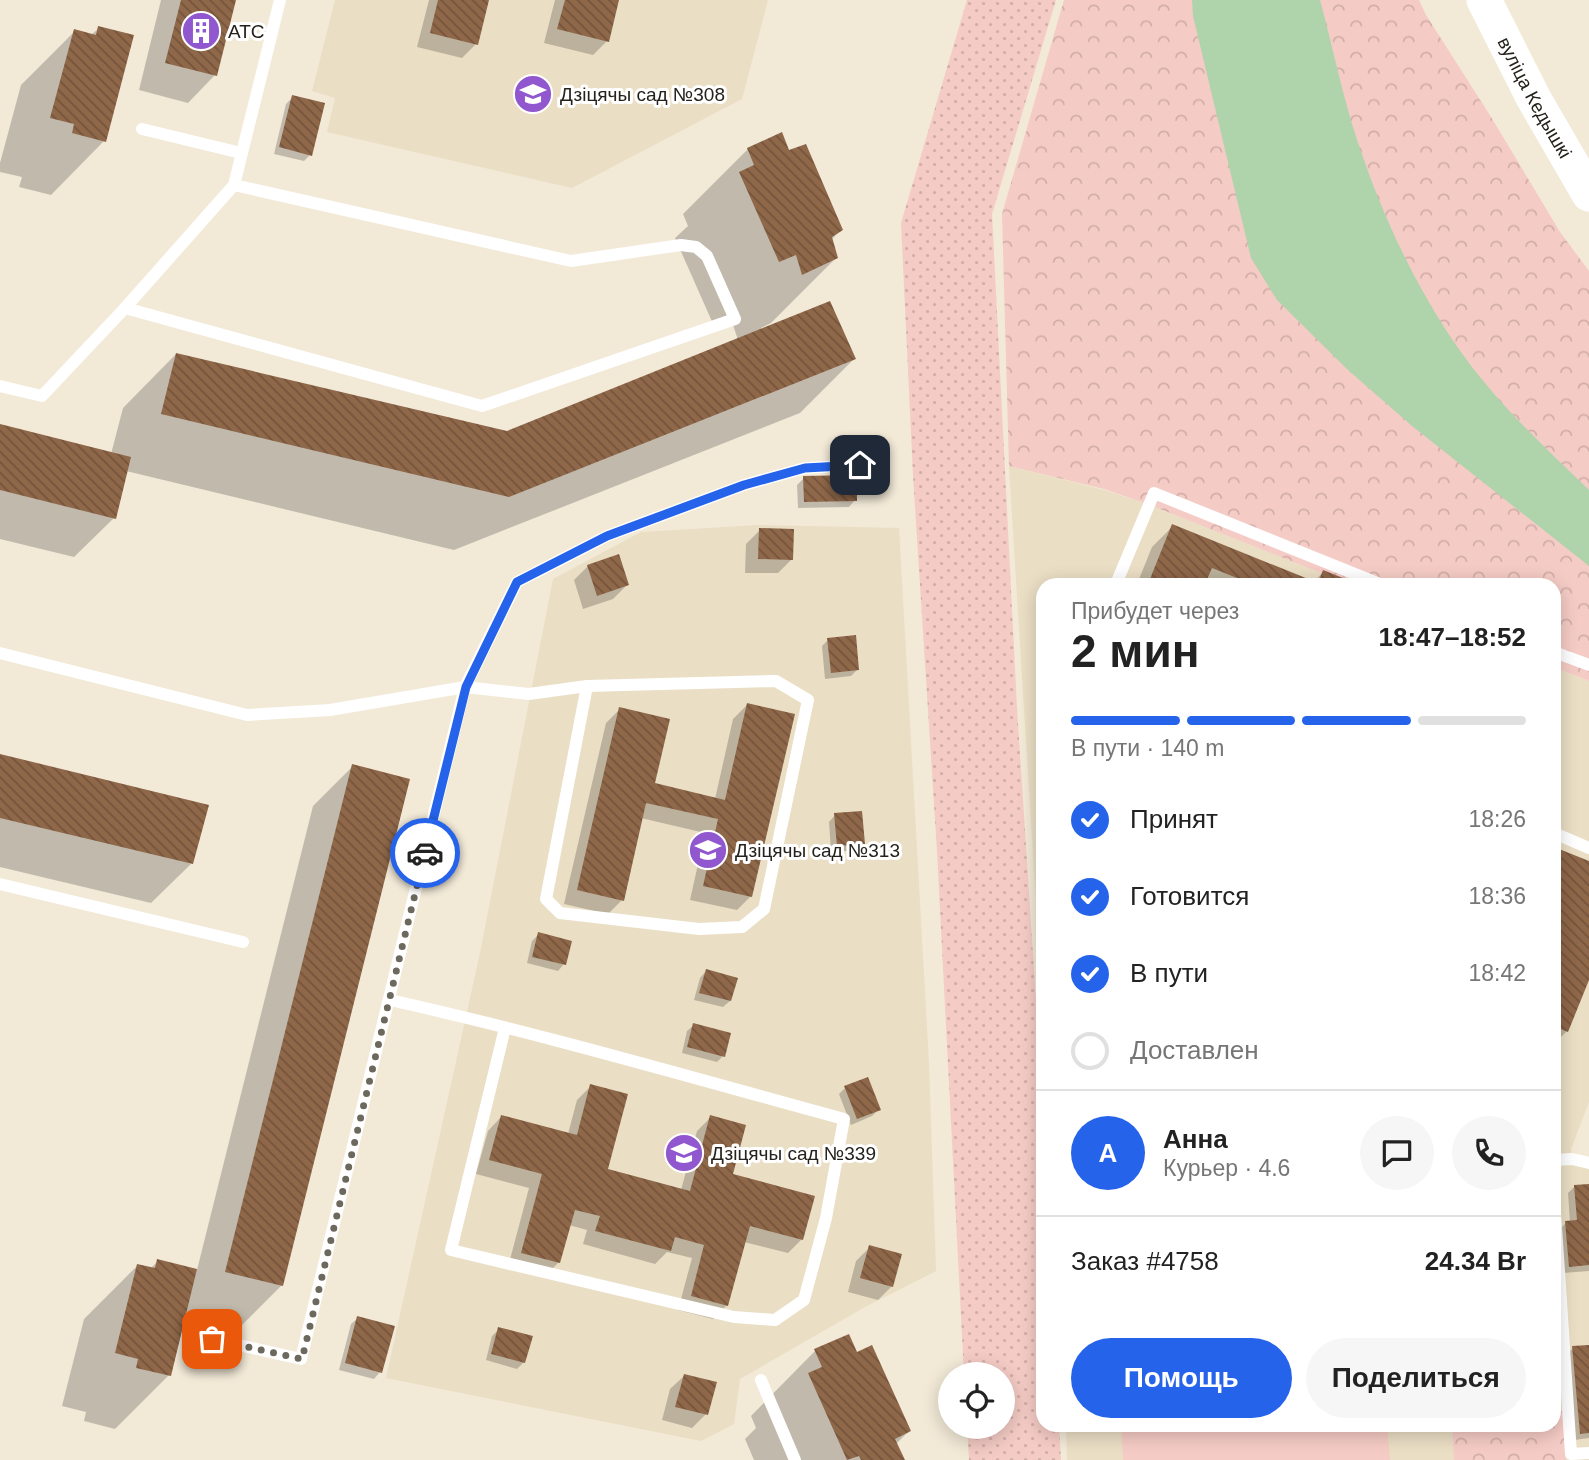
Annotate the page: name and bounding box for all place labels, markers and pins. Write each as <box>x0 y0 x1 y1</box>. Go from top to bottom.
building icon: АТС <box>180 10 222 52</box>
place label: АТС <box>228 21 265 42</box>
school or university icon: Дзіцячы сад №308 <box>512 73 554 115</box>
place label: Дзіцячы сад №308 <box>560 84 725 105</box>
pin <box>830 435 890 495</box>
school or university icon: Дзіцячы сад №313 <box>687 829 729 871</box>
place label: Дзіцячы сад №313 <box>735 840 900 861</box>
school or university icon: Дзіцячы сад №339 <box>663 1132 705 1174</box>
place label: Дзіцячы сад №339 <box>711 1143 876 1164</box>
pin <box>182 1309 242 1369</box>

